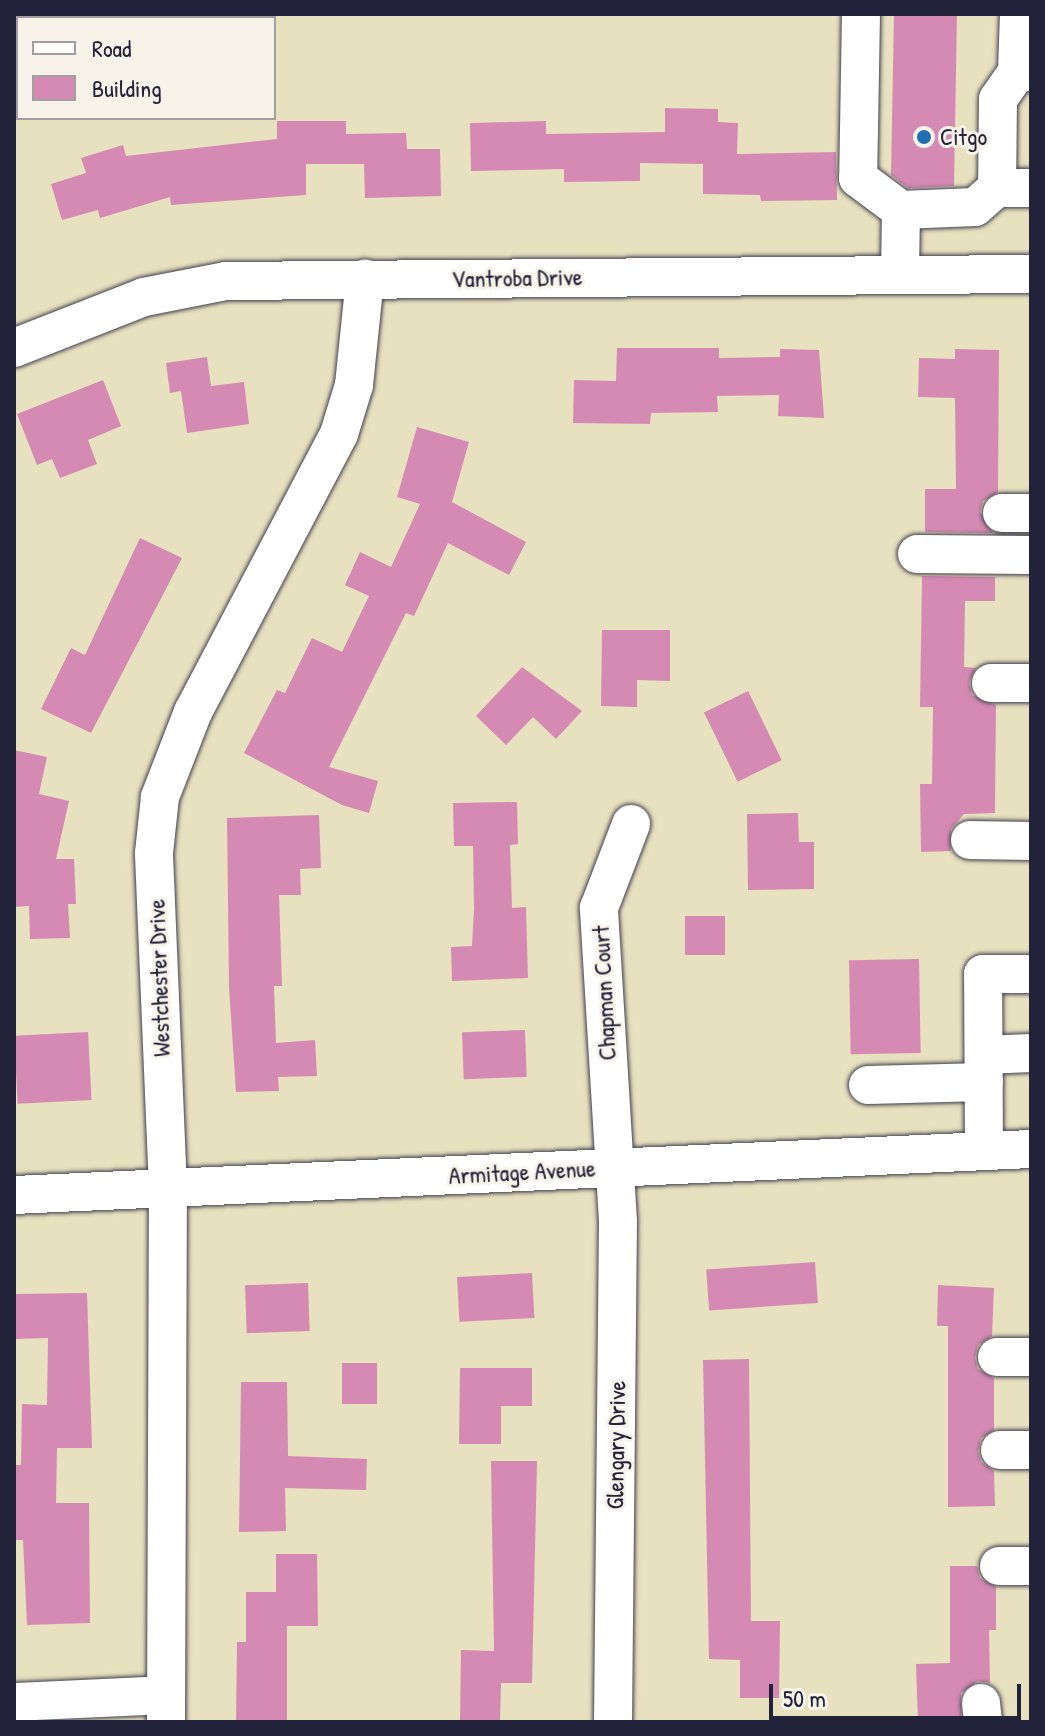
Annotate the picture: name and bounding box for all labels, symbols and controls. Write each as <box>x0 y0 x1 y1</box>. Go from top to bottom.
legend <box>16 16 276 120</box>
text: Road <box>92 32 131 64</box>
text: Building <box>92 72 162 104</box>
place label: Citgo <box>940 123 987 151</box>
marker: Citgo <box>915 128 933 146</box>
street label: Vantroba Drive <box>451 262 583 294</box>
street label: Westchester Drive <box>142 899 176 1057</box>
street label: Chapman Court <box>586 925 622 1061</box>
street label: Armitage Avenue <box>448 1154 596 1190</box>
street label: Glengary Drive <box>600 1381 632 1509</box>
scale bar <box>773 1668 1025 1718</box>
text: 50 m <box>783 1682 826 1714</box>

